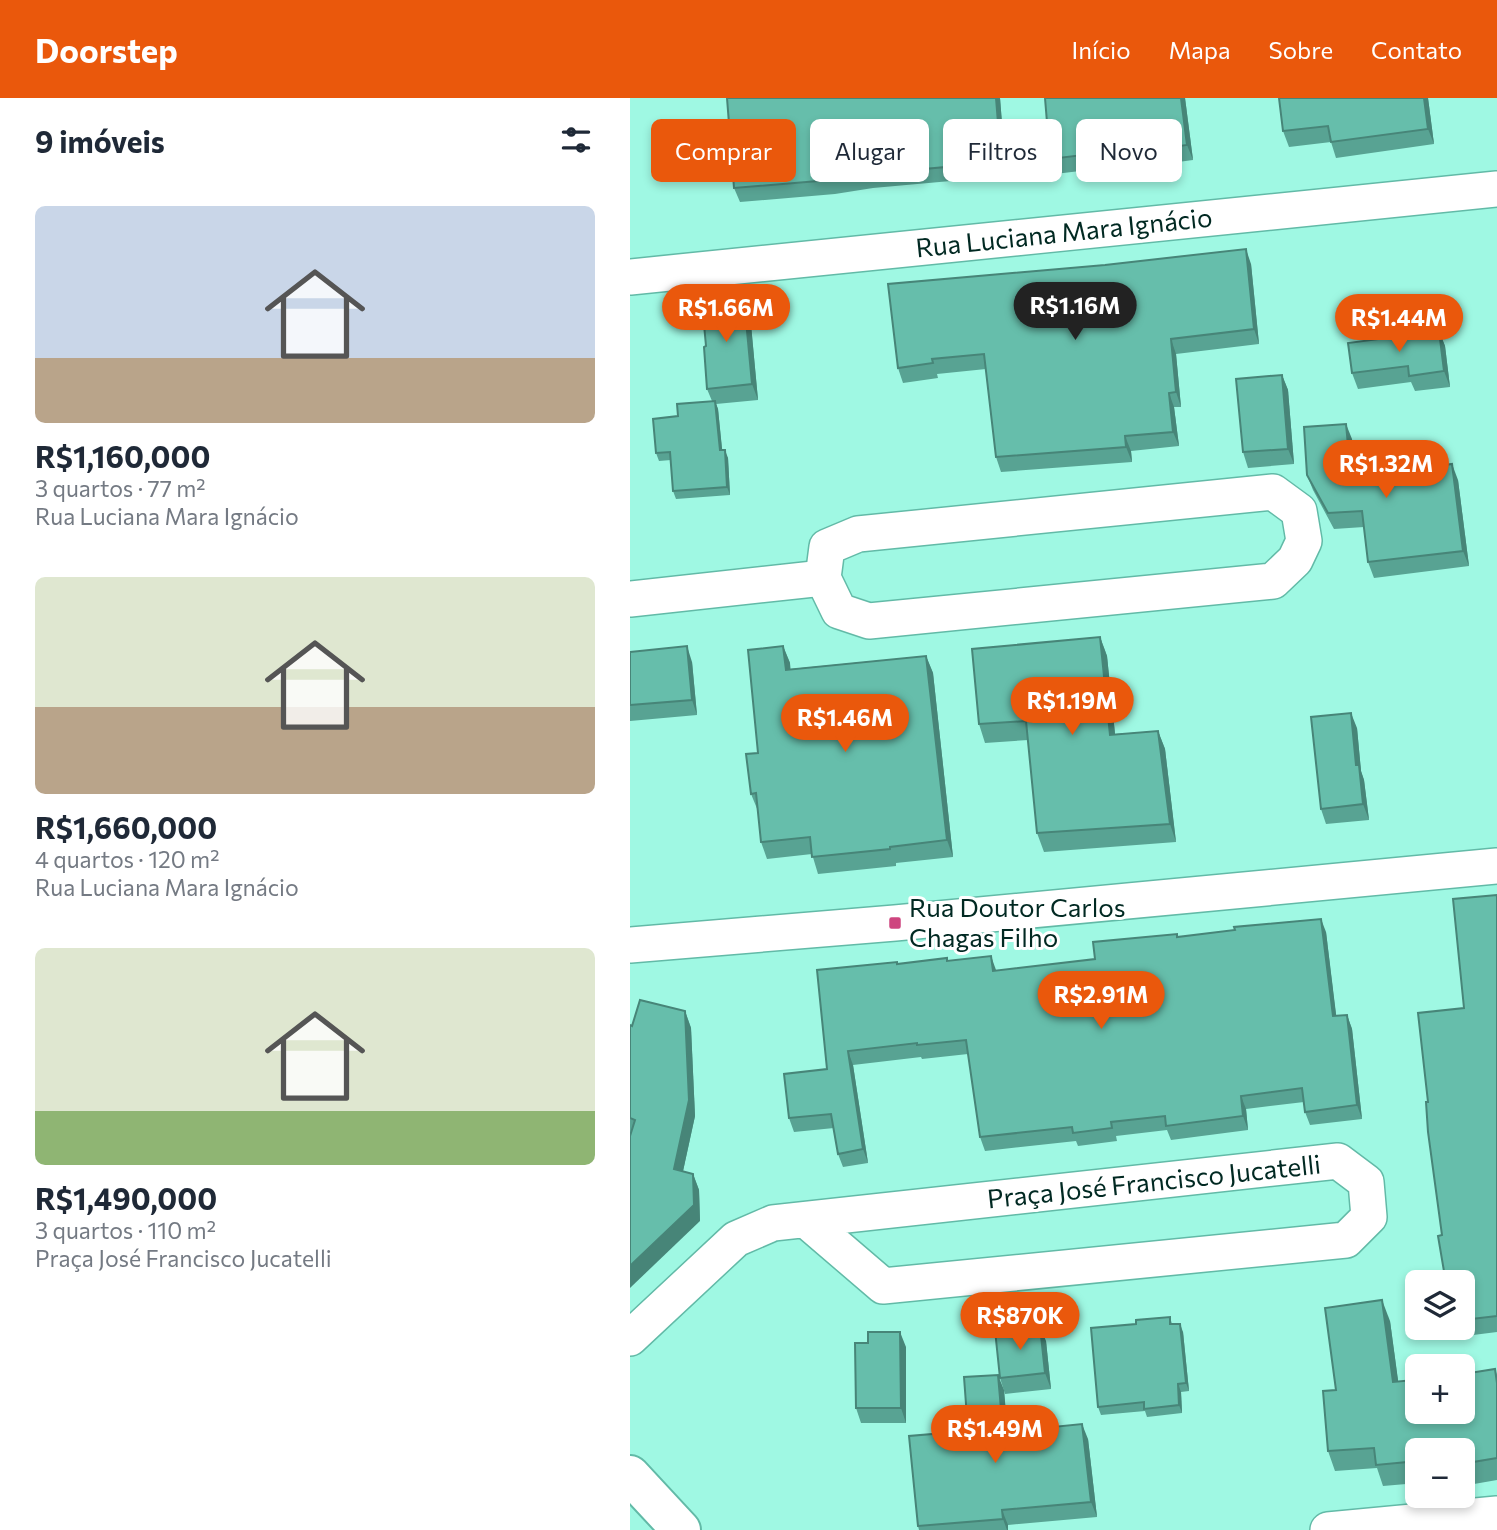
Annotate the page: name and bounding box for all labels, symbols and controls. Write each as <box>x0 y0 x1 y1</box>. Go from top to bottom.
text: Doorstep <box>35 29 178 70</box>
text: Início <box>1072 35 1131 64</box>
text: Mapa <box>1169 35 1231 64</box>
text: Sobre <box>1269 35 1333 64</box>
text: Contato <box>1371 35 1462 64</box>
chip: Comprar <box>651 119 796 182</box>
chip: Alugar <box>810 119 929 182</box>
chip: Filtros <box>943 119 1062 182</box>
chip: Novo <box>1076 119 1182 182</box>
icon: filters <box>557 121 595 159</box>
text: 9 imóveis <box>35 122 165 159</box>
street label: Rua Luciana Mara Ignácio <box>914 201 1214 263</box>
icon: home <box>252 251 378 377</box>
pin: R$1.16M <box>1010 282 1140 342</box>
pin: R$1.66M <box>661 285 791 344</box>
text: R$1.16M <box>1030 291 1120 319</box>
text: R$1.66M <box>678 293 774 321</box>
pin: R$1.44M <box>1334 294 1464 354</box>
text: R$1.44M <box>1351 303 1447 331</box>
text: R$1,160,000 <box>35 437 210 474</box>
pin: R$1.32M <box>1321 440 1451 500</box>
text: R$1.32M <box>1339 449 1433 477</box>
text: 3 quartos · 77 m² <box>35 474 206 502</box>
text: Rua Luciana Mara Ignácio <box>35 502 299 530</box>
icon: home <box>252 622 378 748</box>
pin: R$1.19M <box>1007 678 1137 737</box>
text: R$1.19M <box>1027 686 1117 714</box>
pin: R$1.46M <box>780 694 910 754</box>
text: R$1.46M <box>797 703 893 731</box>
text: R$1,660,000 <box>35 808 217 845</box>
text: 4 quartos · 120 m² <box>35 845 219 873</box>
text: Rua Luciana Mara Ignácio <box>35 873 299 901</box>
place label: Rua Doutor Carlos Chagas Filho <box>909 891 1125 952</box>
marker: Rua Doutor Carlos Chagas Filho <box>887 915 903 931</box>
pin: R$2.91M <box>1036 972 1166 1031</box>
text: R$2.91M <box>1054 980 1148 1008</box>
icon: home <box>252 993 378 1119</box>
street label: Praça José Francisco Jucatelli <box>985 1148 1322 1213</box>
text: R$1,490,000 <box>35 1179 217 1216</box>
text: 3 quartos · 110 m² <box>35 1216 216 1244</box>
text: Praça José Francisco Jucatelli <box>35 1244 332 1272</box>
map controls <box>1405 1270 1475 1508</box>
button: layers <box>1405 1270 1475 1340</box>
pin: R$870K <box>963 1292 1077 1352</box>
text: R$870K <box>977 1301 1063 1329</box>
button: + <box>1405 1354 1475 1424</box>
pin: R$1.49M <box>930 1406 1060 1465</box>
text: R$1.49M <box>947 1414 1043 1442</box>
button: − <box>1405 1438 1475 1508</box>

